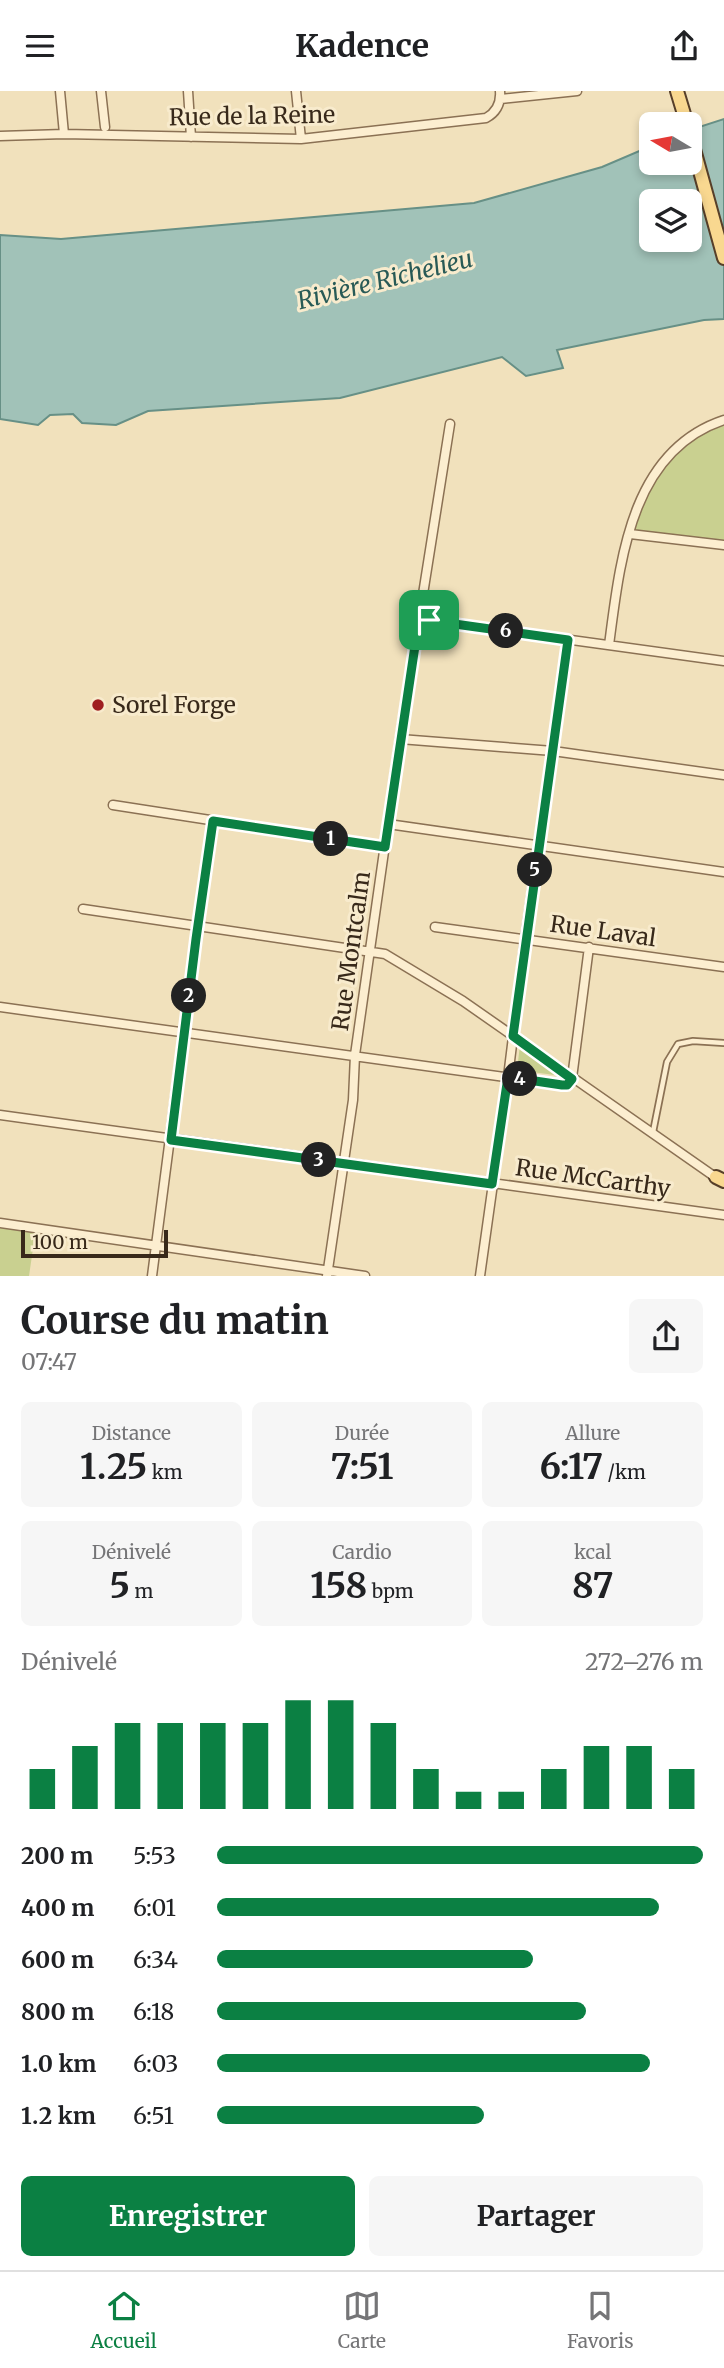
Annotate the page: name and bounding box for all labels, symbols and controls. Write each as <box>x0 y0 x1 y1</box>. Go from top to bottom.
text: Kadence <box>295 26 429 66</box>
icon: menu <box>21 27 59 65</box>
icon: share <box>665 27 703 65</box>
street label: Rue de la Reine <box>169 100 335 131</box>
north arrow <box>639 112 702 175</box>
map controls <box>639 112 702 252</box>
button: layers <box>639 189 702 252</box>
water label: Rivière Richelieu <box>294 243 476 316</box>
pin <box>399 590 459 650</box>
icon: arrive <box>410 601 448 639</box>
pin: 6 <box>489 613 524 649</box>
text: 6 <box>500 618 511 642</box>
place label: Sorel Forge <box>112 690 236 719</box>
marker: Sorel Forge <box>90 697 106 713</box>
pin: 1 <box>314 821 348 857</box>
text: 1 <box>326 826 335 850</box>
pin: 5 <box>518 853 552 887</box>
text: 5 <box>529 857 540 881</box>
street label: Rue Montcalm <box>325 869 376 1033</box>
street label: Rue Laval <box>548 909 658 952</box>
pin: 2 <box>172 979 206 1013</box>
text: 2 <box>183 983 194 1007</box>
pin: 4 <box>503 1061 538 1097</box>
text: 4 <box>513 1066 526 1090</box>
pin: 3 <box>302 1143 336 1177</box>
text: 3 <box>313 1147 324 1171</box>
street label: Rue McCarthy <box>514 1152 673 1203</box>
scale bar <box>21 1227 168 1259</box>
text: 100 m <box>32 1230 88 1254</box>
text: Course du matin <box>21 1297 329 1344</box>
button: share <box>629 1299 703 1373</box>
text: 07:47 <box>21 1347 77 1376</box>
text: Distance <box>92 1421 171 1445</box>
text: Durée <box>335 1421 389 1445</box>
text: Allure <box>565 1421 620 1445</box>
text: 1.25 <box>80 1445 147 1489</box>
text: 7:51 <box>331 1445 393 1489</box>
text: 6:17 <box>539 1445 603 1489</box>
text: km <box>147 1460 183 1484</box>
text: /km <box>603 1460 646 1484</box>
text: Dénivelé <box>92 1540 171 1564</box>
text: Cardio <box>332 1540 392 1564</box>
text: kcal <box>574 1540 611 1564</box>
text: 5 <box>109 1564 130 1608</box>
text: 158 <box>310 1564 367 1608</box>
text: 87 <box>572 1564 613 1608</box>
text: m <box>130 1579 153 1603</box>
text: bpm <box>367 1579 414 1603</box>
text: Dénivelé <box>21 1647 117 1676</box>
text: 272–276 m <box>585 1647 703 1676</box>
text: 200 m <box>21 1841 93 1870</box>
text: 5:53 <box>133 1841 176 1870</box>
text: 400 m <box>21 1893 95 1922</box>
text: 6:01 <box>133 1893 176 1922</box>
text: 600 m <box>21 1945 94 1974</box>
text: 6:34 <box>133 1945 178 1974</box>
text: 800 m <box>21 1997 94 2026</box>
text: 6:18 <box>133 1997 174 2026</box>
text: 1.0 km <box>21 2049 96 2078</box>
text: 6:03 <box>133 2049 178 2078</box>
text: 1.2 km <box>21 2101 96 2130</box>
text: 6:51 <box>133 2101 174 2130</box>
button: Enregistrer <box>21 2176 355 2256</box>
button: Partager <box>369 2176 703 2256</box>
tab: Accueil <box>91 2287 157 2353</box>
tab: Carte <box>338 2287 386 2353</box>
tab: Favoris <box>567 2287 633 2353</box>

